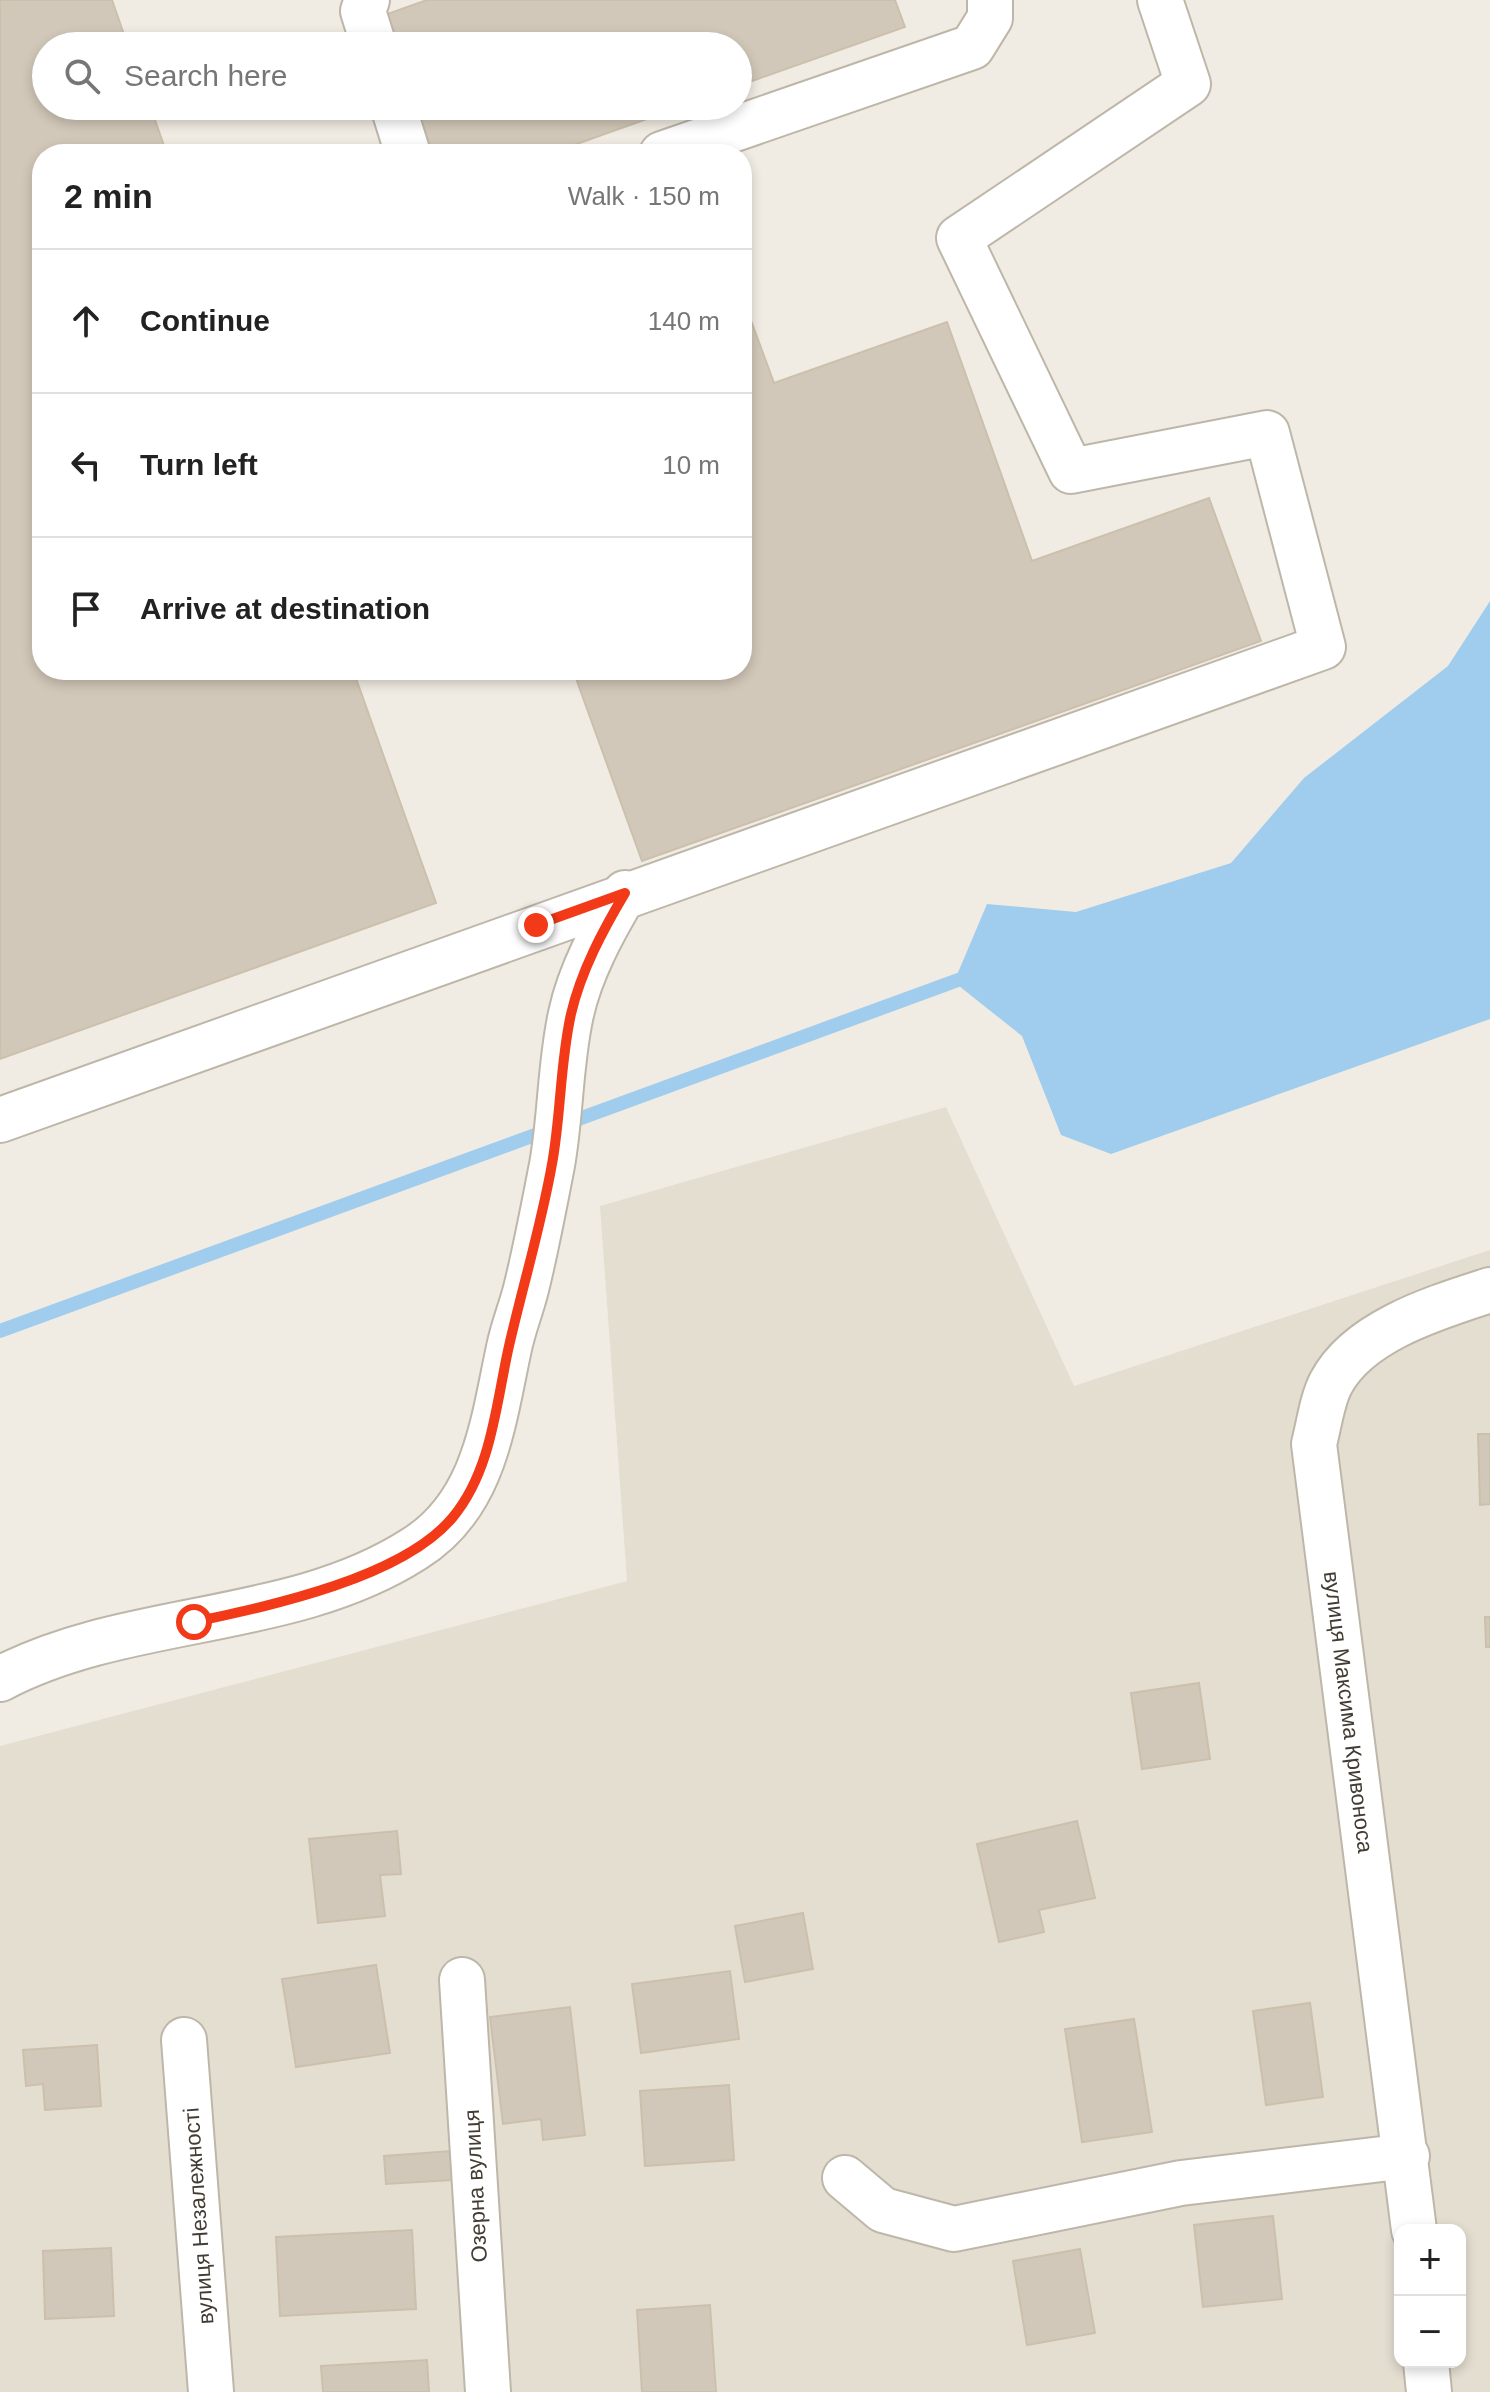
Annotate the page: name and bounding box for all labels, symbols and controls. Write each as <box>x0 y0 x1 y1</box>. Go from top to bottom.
search box <box>32 32 752 120</box>
icon: search <box>60 54 104 98</box>
text: Search here <box>124 59 287 92</box>
text: 2 min <box>64 177 153 215</box>
text: Walk · 150 m <box>568 181 720 211</box>
icon: ahead <box>64 299 108 343</box>
text: Continue <box>140 304 270 337</box>
text: 140 m <box>648 306 720 336</box>
icon: left <box>64 443 108 487</box>
text: Turn left <box>140 448 258 481</box>
text: 10 m <box>662 450 720 480</box>
icon: arrive <box>64 587 108 631</box>
text: Arrive at destination <box>140 592 430 625</box>
route end <box>518 907 554 943</box>
street label: вулиця Максима Кривоноса <box>1319 1570 1378 1855</box>
route start <box>176 1604 212 1640</box>
street label: вулиця Незалежності <box>178 2107 219 2325</box>
street label: Озерна вулиця <box>459 2109 492 2263</box>
map controls <box>1394 2224 1466 2368</box>
button: + <box>1394 2224 1466 2296</box>
button: − <box>1394 2296 1466 2368</box>

